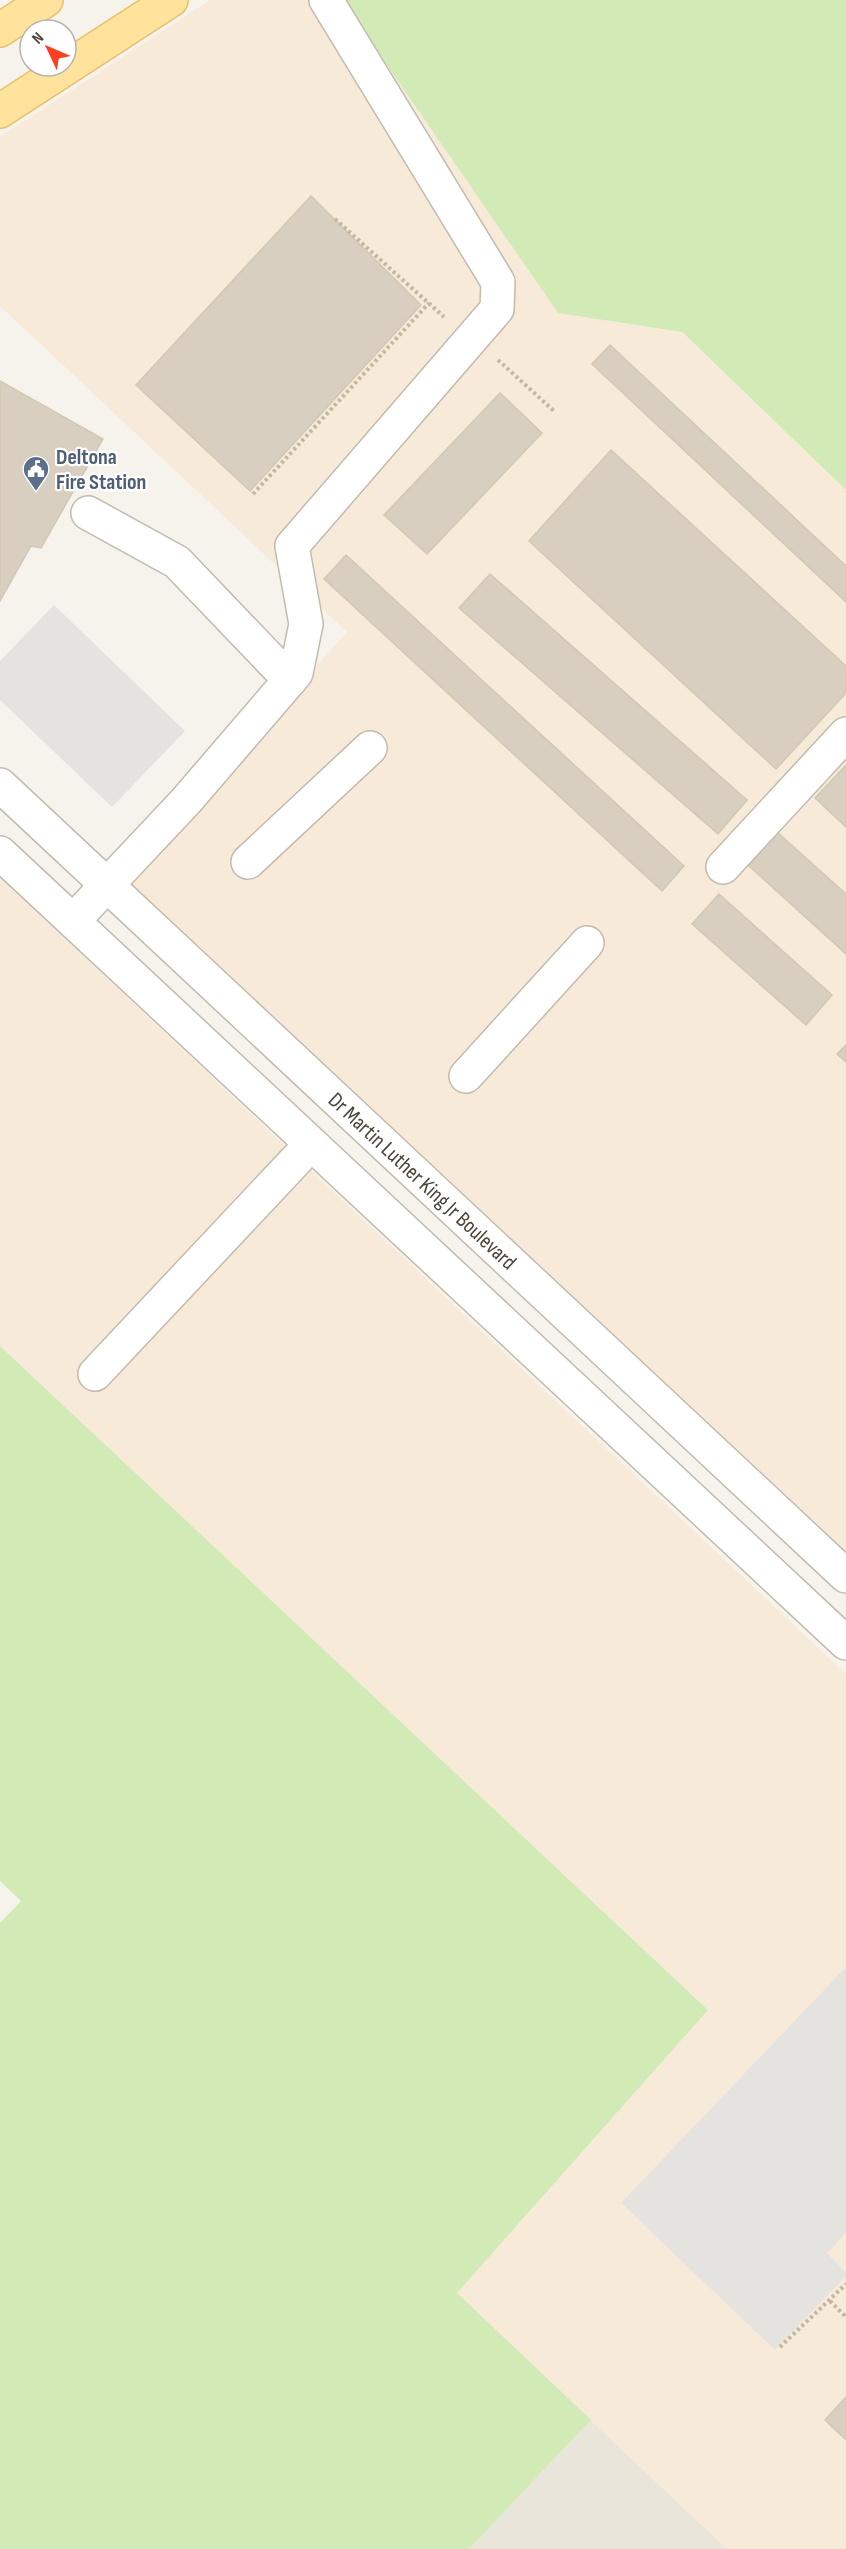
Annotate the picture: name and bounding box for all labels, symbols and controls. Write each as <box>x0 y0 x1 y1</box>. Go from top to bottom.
north arrow <box>18 18 78 78</box>
text: N <box>28 29 48 48</box>
place label: Deltona Fire Station <box>56 444 146 496</box>
public building icon: Deltona Fire Station <box>21 454 51 492</box>
street label: Dr Martin Luther King Jr Boulevard <box>322 1087 522 1276</box>

